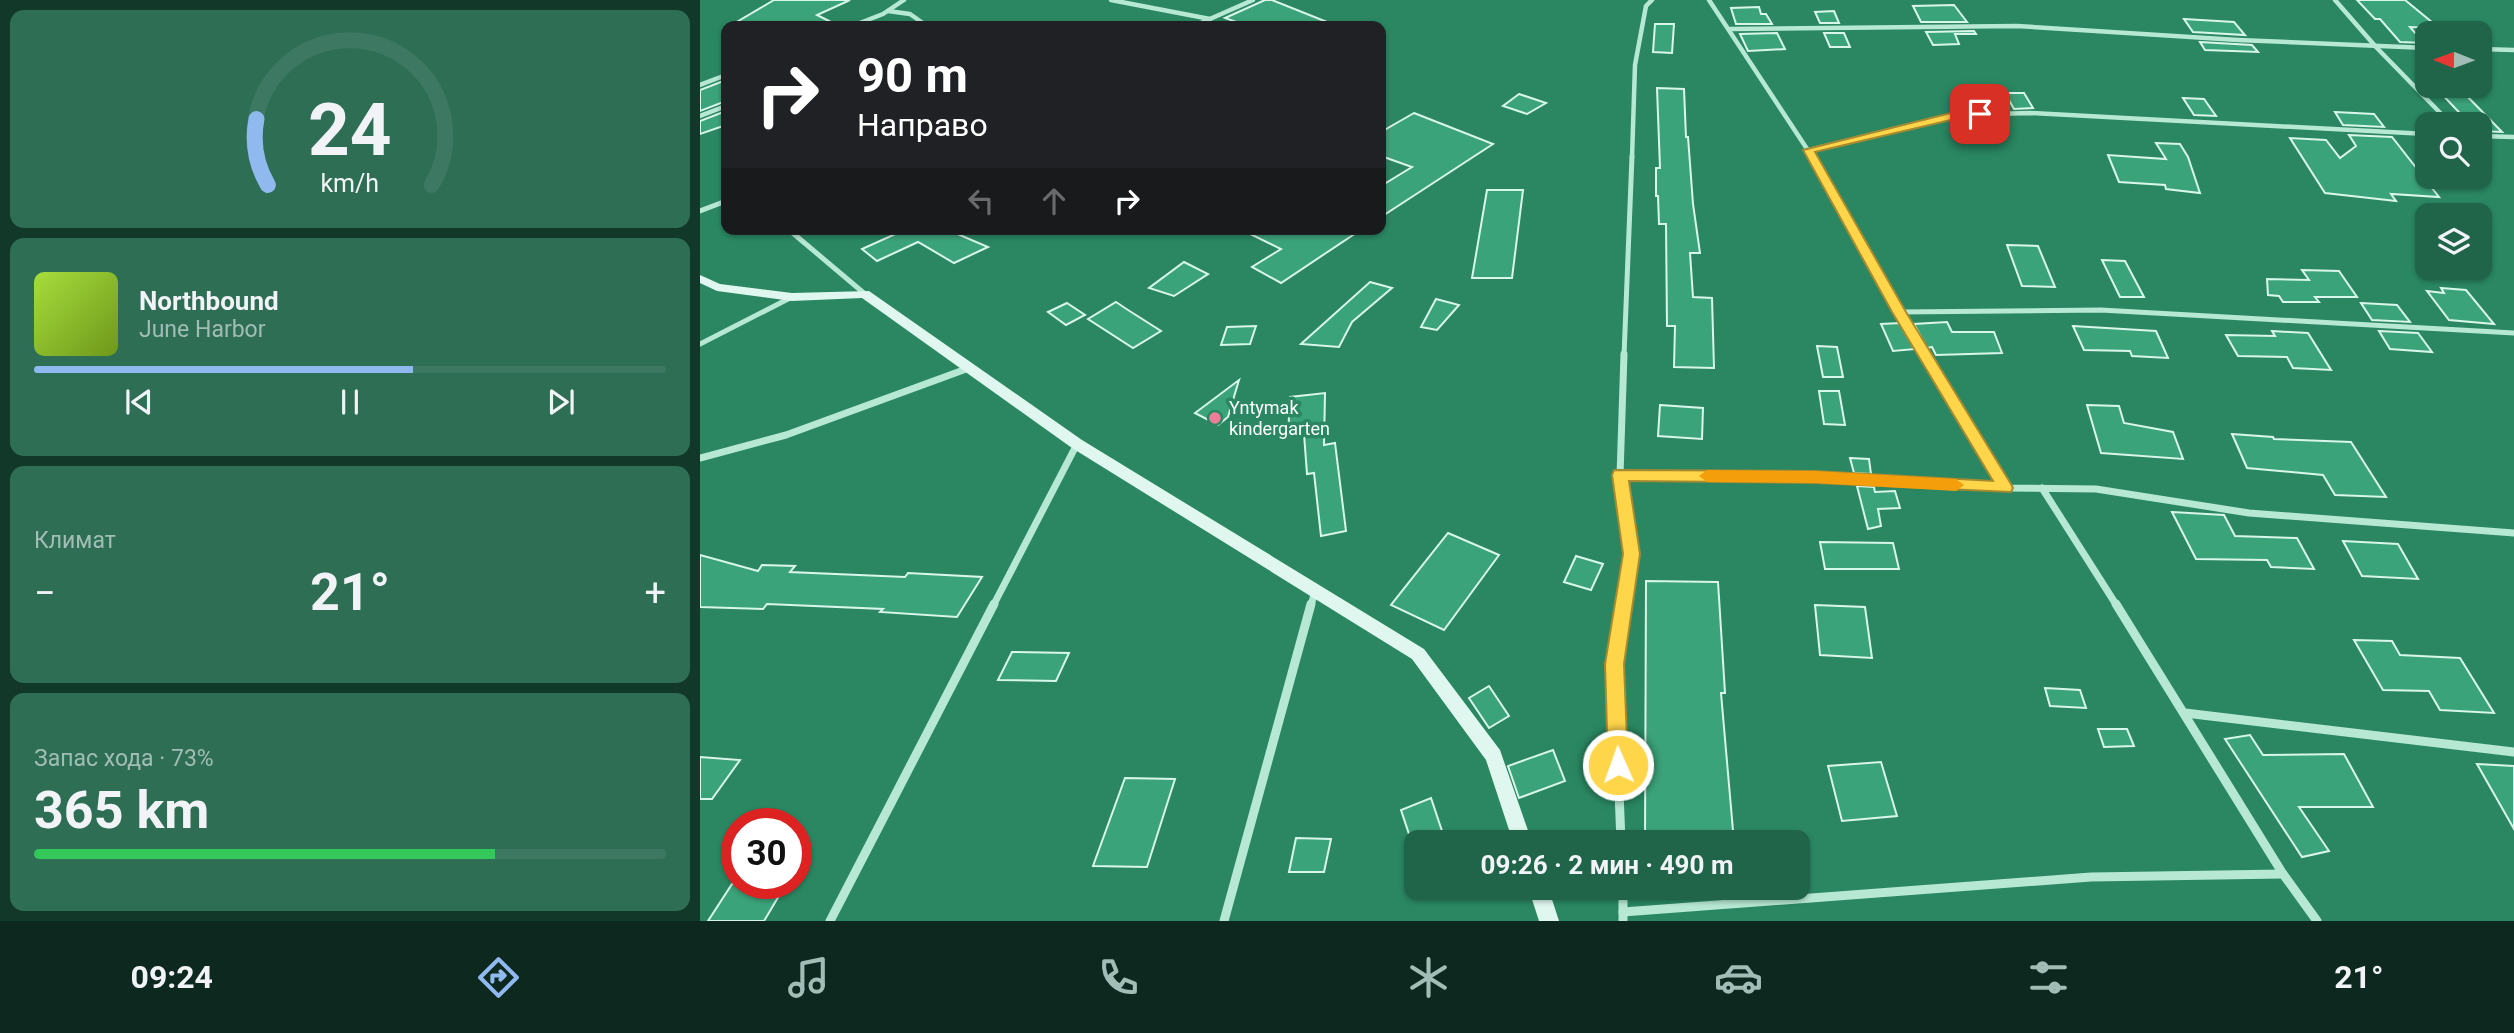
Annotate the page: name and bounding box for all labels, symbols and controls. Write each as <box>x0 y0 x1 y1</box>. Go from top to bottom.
north arrow <box>2415 21 2492 98</box>
map controls <box>2415 21 2492 280</box>
text: 90 m <box>857 47 968 104</box>
icon: right <box>742 49 833 140</box>
pin <box>1950 84 2010 144</box>
text: 24 <box>308 87 392 173</box>
icon: arrive <box>1961 95 1999 133</box>
text: Направо <box>857 106 988 144</box>
button: search <box>2415 112 2492 189</box>
text: km/h <box>321 169 379 198</box>
icon: left <box>962 182 1000 220</box>
icon: ahead <box>1035 182 1073 220</box>
icon: right <box>1108 182 1146 220</box>
button: layers <box>2415 203 2492 280</box>
text: Northbound <box>139 286 279 316</box>
text: June Harbor <box>139 316 266 343</box>
icon: previous <box>120 383 158 421</box>
icon: pause <box>331 383 369 421</box>
icon: next <box>542 383 580 421</box>
place label: Yntymak kindergarten <box>1229 397 1330 439</box>
marker: Yntymak kindergarten <box>1207 410 1223 426</box>
text: Климат <box>34 527 116 554</box>
text: 21° <box>310 562 390 623</box>
text: − <box>34 571 56 615</box>
text: + <box>644 571 666 615</box>
position arrow <box>1581 728 1655 802</box>
text: Запас хода · 73% <box>34 745 214 772</box>
text: 365 km <box>34 780 209 841</box>
speed limit sign: 30 <box>721 808 812 899</box>
text: 09:26 · 2 мин · 490 m <box>1481 850 1733 880</box>
icon: directions <box>474 953 523 1002</box>
icon: music <box>784 953 833 1002</box>
icon: phone <box>1094 953 1143 1002</box>
icon: climate <box>1404 953 1453 1002</box>
icon: car <box>1714 953 1763 1002</box>
icon: filters <box>2024 953 2073 1002</box>
text: 09:24 <box>131 958 213 996</box>
text: 21° <box>2334 958 2383 996</box>

